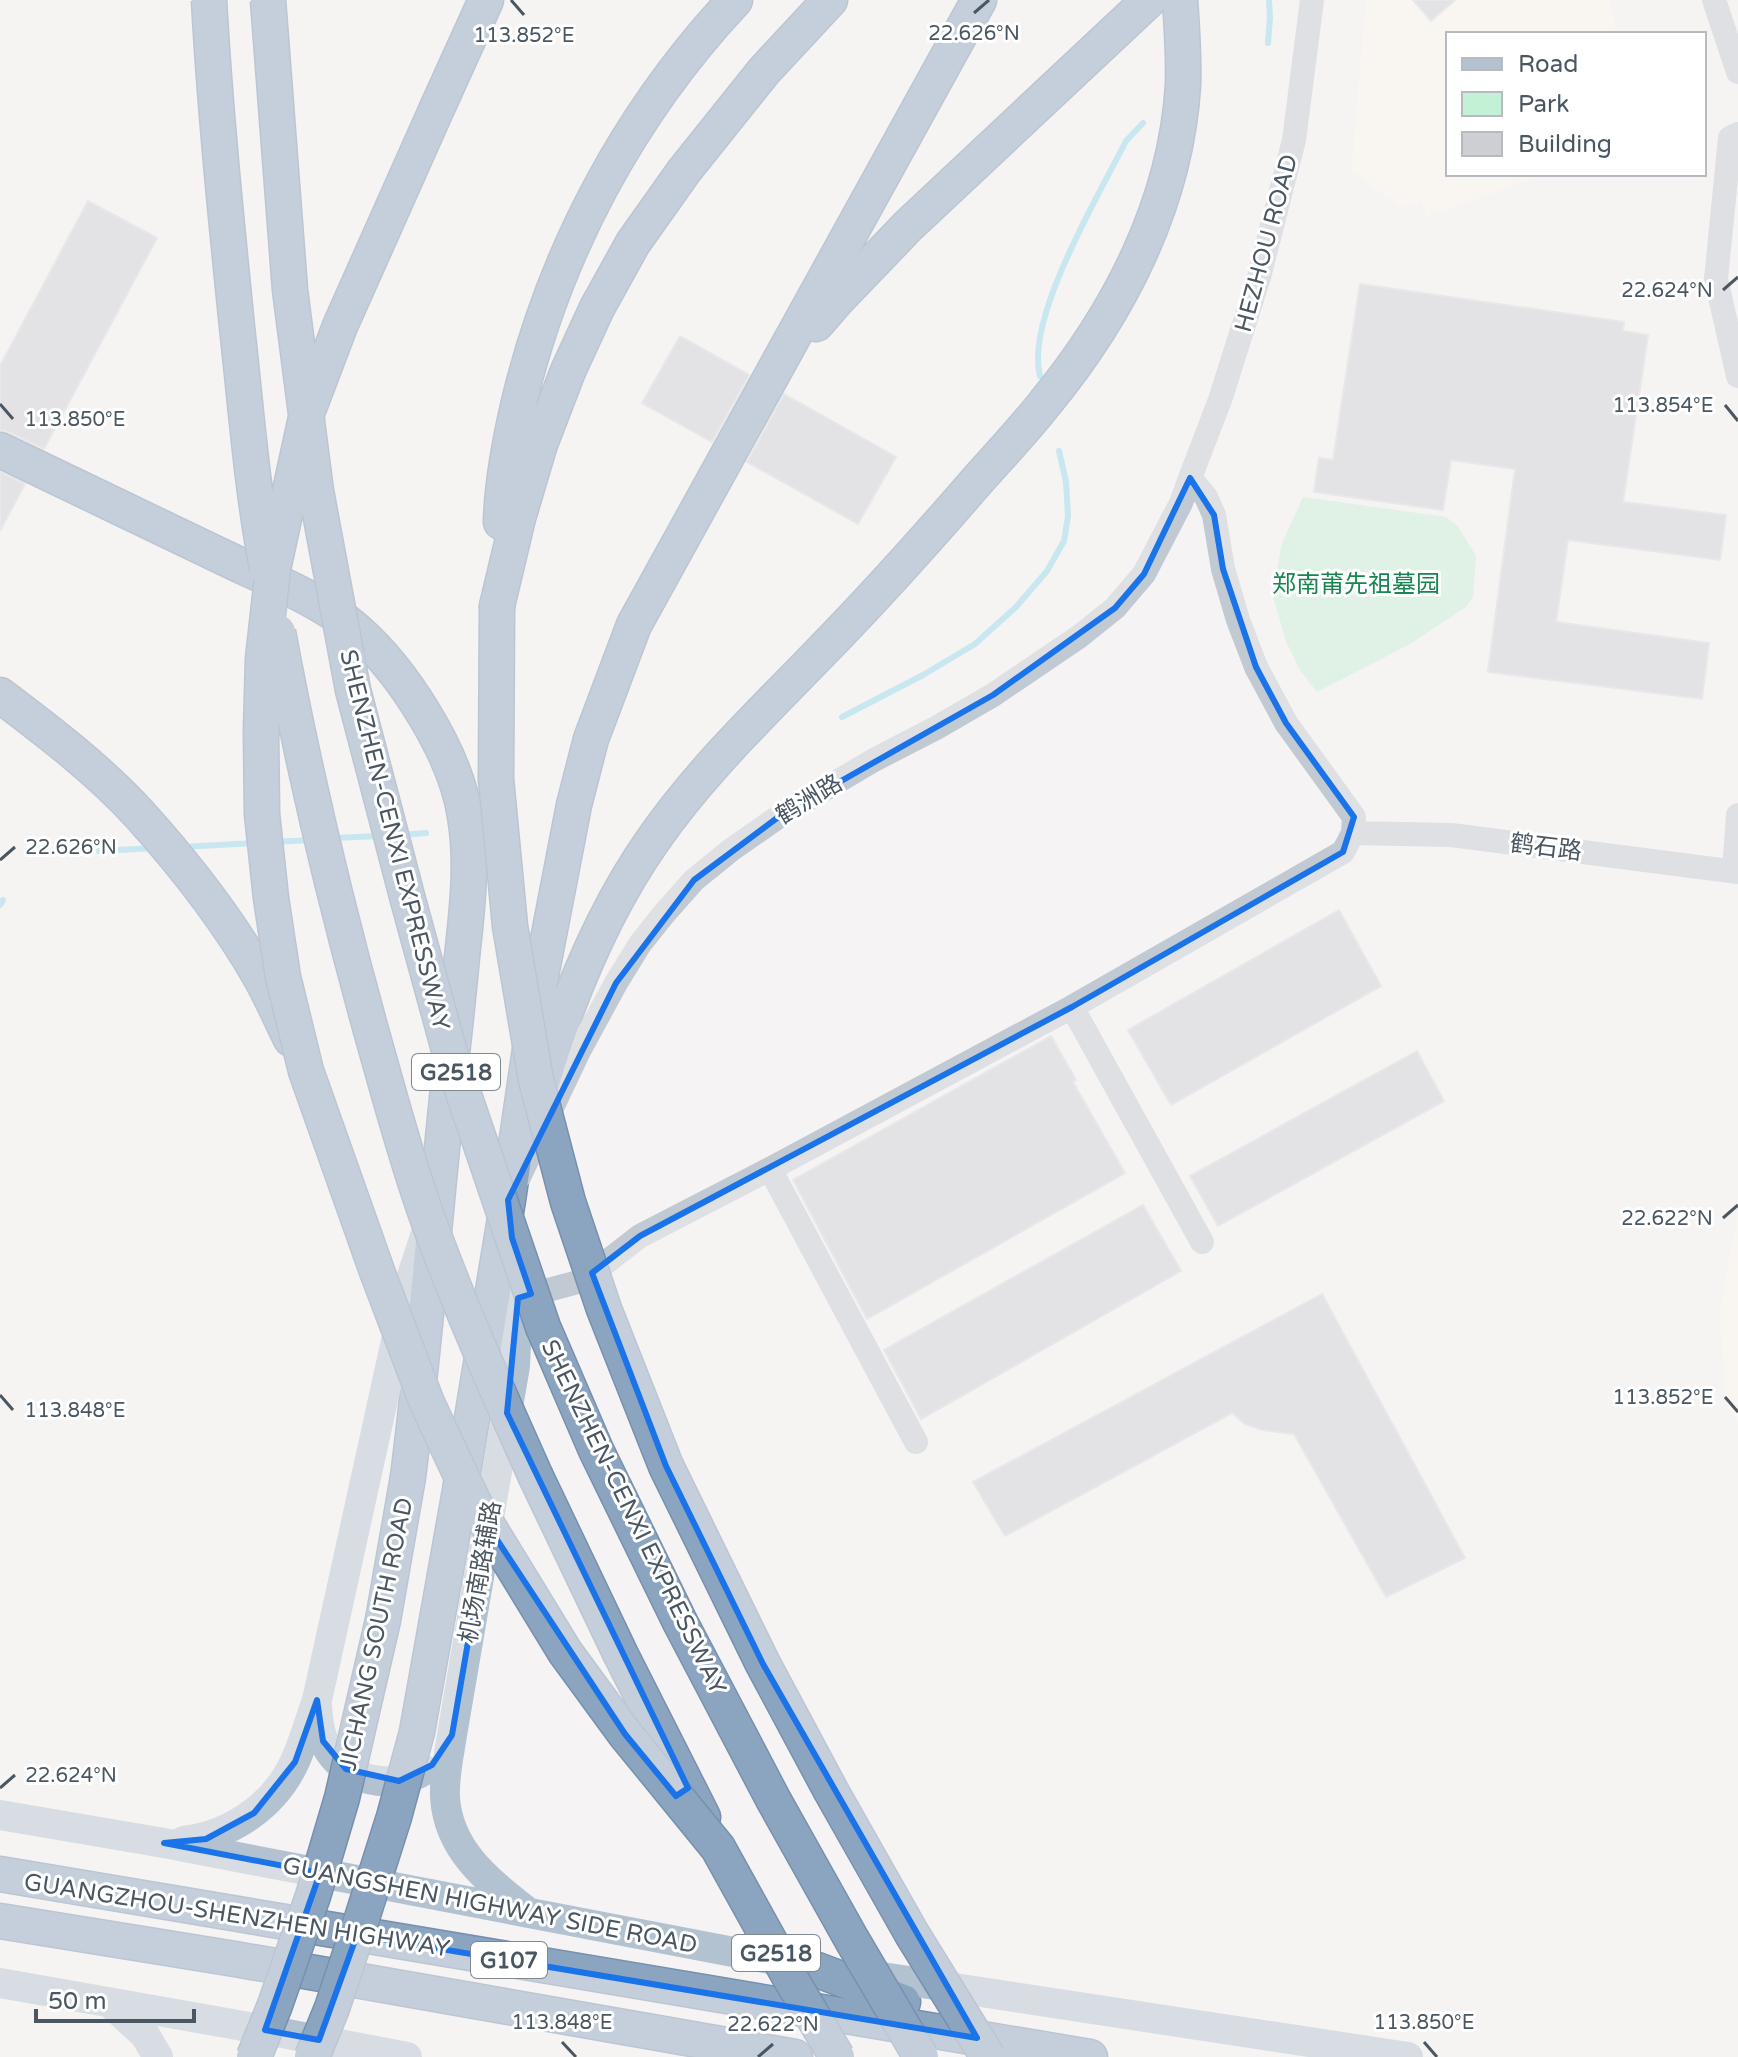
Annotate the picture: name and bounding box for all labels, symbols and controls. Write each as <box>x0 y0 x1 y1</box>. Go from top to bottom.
text: 22.626°N <box>928 22 1020 46</box>
text: 113.852°E <box>474 24 574 48</box>
legend <box>1446 32 1706 176</box>
text: Road <box>1518 50 1578 79</box>
text: Park <box>1518 90 1569 119</box>
text: Building <box>1518 130 1612 159</box>
street label: HEZHOU ROAD <box>1229 151 1304 335</box>
text: 22.624°N <box>1621 279 1713 303</box>
text: 113.854°E <box>1613 394 1713 418</box>
text: 113.850°E <box>25 408 125 432</box>
park label: 郑南莆先祖墓园 <box>1272 570 1440 599</box>
street label: SHENZHEN-CENXI EXPRESSWAY <box>333 647 456 1033</box>
street label: 鹤洲路 <box>771 768 848 830</box>
street label: 鹤石路 <box>1508 829 1583 866</box>
text: 22.626°N <box>25 836 117 860</box>
road number: G2518 <box>412 1054 500 1090</box>
text: 22.622°N <box>1621 1207 1713 1231</box>
street label: SHENZHEN-CENXI EXPRESSWAY <box>535 1335 732 1699</box>
text: 113.852°E <box>1613 1386 1713 1410</box>
text: 113.848°E <box>25 1399 125 1423</box>
street label: JICHANG SOUTH ROAD <box>333 1495 420 1773</box>
street label: 机场南路辅路 <box>454 1499 507 1646</box>
text: 22.624°N <box>25 1764 117 1788</box>
street label: GUANGSHEN HIGHWAY SIDE ROAD <box>280 1851 700 1960</box>
street label: GUANGZHOU-SHENZHEN HIGHWAY <box>22 1867 452 1964</box>
road number: G2518 <box>732 1935 820 1971</box>
road number: G107 <box>471 1942 547 1978</box>
scale bar <box>36 1973 194 2023</box>
text: 50 m <box>48 1987 106 2016</box>
text: 113.848°E <box>512 2011 612 2035</box>
text: 113.850°E <box>1374 2011 1474 2035</box>
text: 22.622°N <box>727 2013 819 2037</box>

